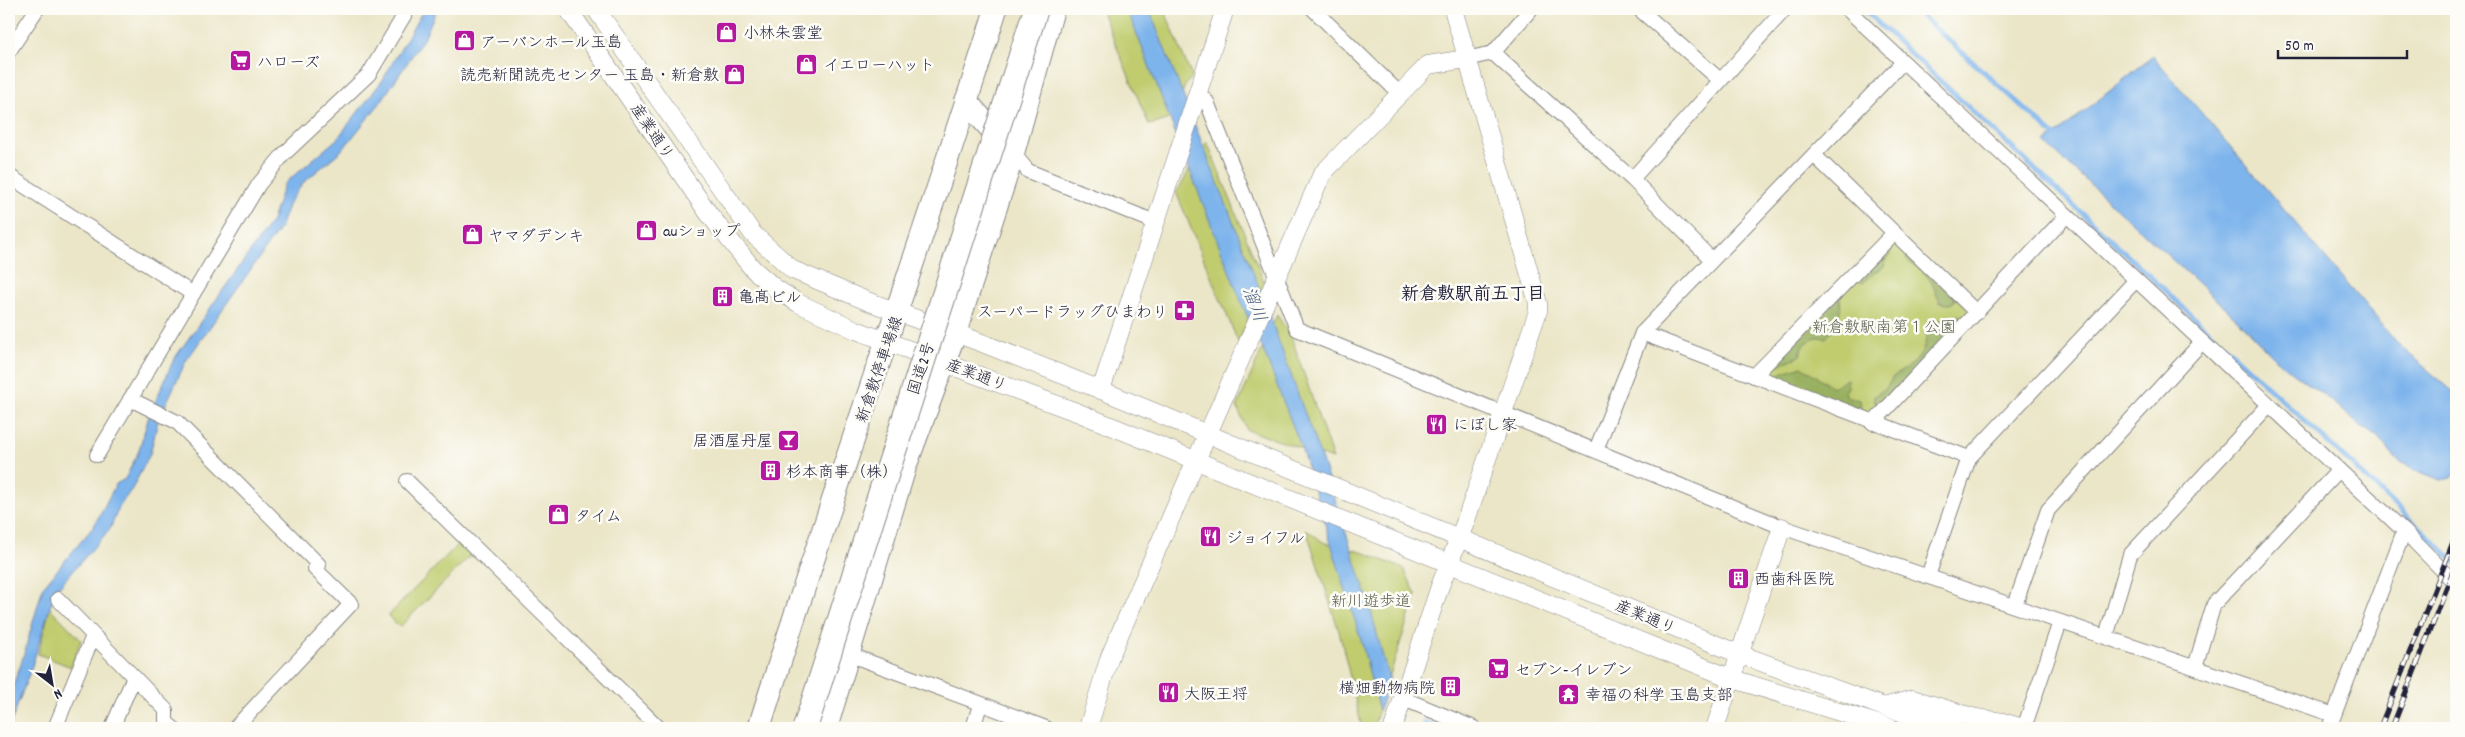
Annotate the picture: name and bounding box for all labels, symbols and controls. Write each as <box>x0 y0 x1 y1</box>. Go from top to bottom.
shop icon: 小林朱雲堂 <box>715 20 739 44</box>
place label: 小林朱雲堂 <box>743 23 823 46</box>
scale bar <box>2278 28 2406 60</box>
shop icon: アーバンホール玉島 <box>452 29 476 53</box>
place label: アーバンホール玉島 <box>480 32 622 55</box>
text: 50 m <box>2285 36 2314 58</box>
supermarket icon: ハローズ <box>229 49 253 73</box>
place label: ハローズ <box>257 52 320 75</box>
shop icon: イエローハット <box>795 52 819 76</box>
place label: イエローハット <box>823 55 935 78</box>
shop icon: 読売新聞読売センター 玉島・新倉敷 <box>723 62 747 86</box>
place label: 読売新聞読売センター 玉島・新倉敷 <box>460 65 719 88</box>
street label: 産業通り <box>623 99 678 165</box>
shop icon: auショップ <box>635 218 659 242</box>
place label: auショップ <box>663 221 741 244</box>
shop icon: ヤマダデンキ <box>460 223 484 247</box>
place label: ヤマダデンキ <box>488 226 584 249</box>
district label: 新倉敷駅前五丁目 <box>1401 283 1545 308</box>
building icon: 亀髙ビル <box>710 284 734 308</box>
water label: 溜川 <box>1235 284 1271 326</box>
place label: 亀髙ビル <box>738 287 802 310</box>
pharmacy icon: スーパードラッグひまわり <box>1172 299 1196 323</box>
place label: スーパードラッグひまわり <box>977 302 1168 325</box>
street label: 新倉敷停車場線 <box>851 313 909 427</box>
park label: 新倉敷駅南第１公園 <box>1812 317 1956 340</box>
street label: 国道2号 <box>903 339 942 398</box>
street label: 産業通り <box>942 354 1010 399</box>
restaurant icon: にぼし家 <box>1425 412 1449 436</box>
place label: にぼし家 <box>1453 415 1517 438</box>
bar icon: 居酒屋丹屋 <box>777 428 801 452</box>
place label: 居酒屋丹屋 <box>693 431 773 454</box>
building icon: 杉本商事（株） <box>758 459 782 483</box>
place label: 杉本商事（株） <box>786 462 898 485</box>
shop icon: タイム <box>547 503 571 527</box>
place label: タイム <box>575 506 622 529</box>
restaurant icon: ジョイフル <box>1198 525 1222 549</box>
place label: ジョイフル <box>1226 528 1305 551</box>
building icon: 西歯科医院 <box>1726 566 1750 590</box>
place label: 西歯科医院 <box>1754 569 1834 592</box>
park label: 新川遊歩道 <box>1331 591 1411 614</box>
street label: 産業通り <box>1611 595 1679 641</box>
supermarket icon: セブン-イレブン <box>1487 657 1511 681</box>
north arrow <box>28 660 78 710</box>
place label: セブン-イレブン <box>1515 660 1632 683</box>
building icon: 横畑動物病院 <box>1439 675 1463 699</box>
place label: 横畑動物病院 <box>1339 678 1435 701</box>
restaurant icon: 大阪王将 <box>1156 681 1180 705</box>
temple icon: 幸福の科学 玉島支部 <box>1557 682 1581 706</box>
text: N <box>49 683 66 704</box>
place label: 大阪王将 <box>1184 684 1248 707</box>
place label: 幸福の科学 玉島支部 <box>1585 685 1733 708</box>

